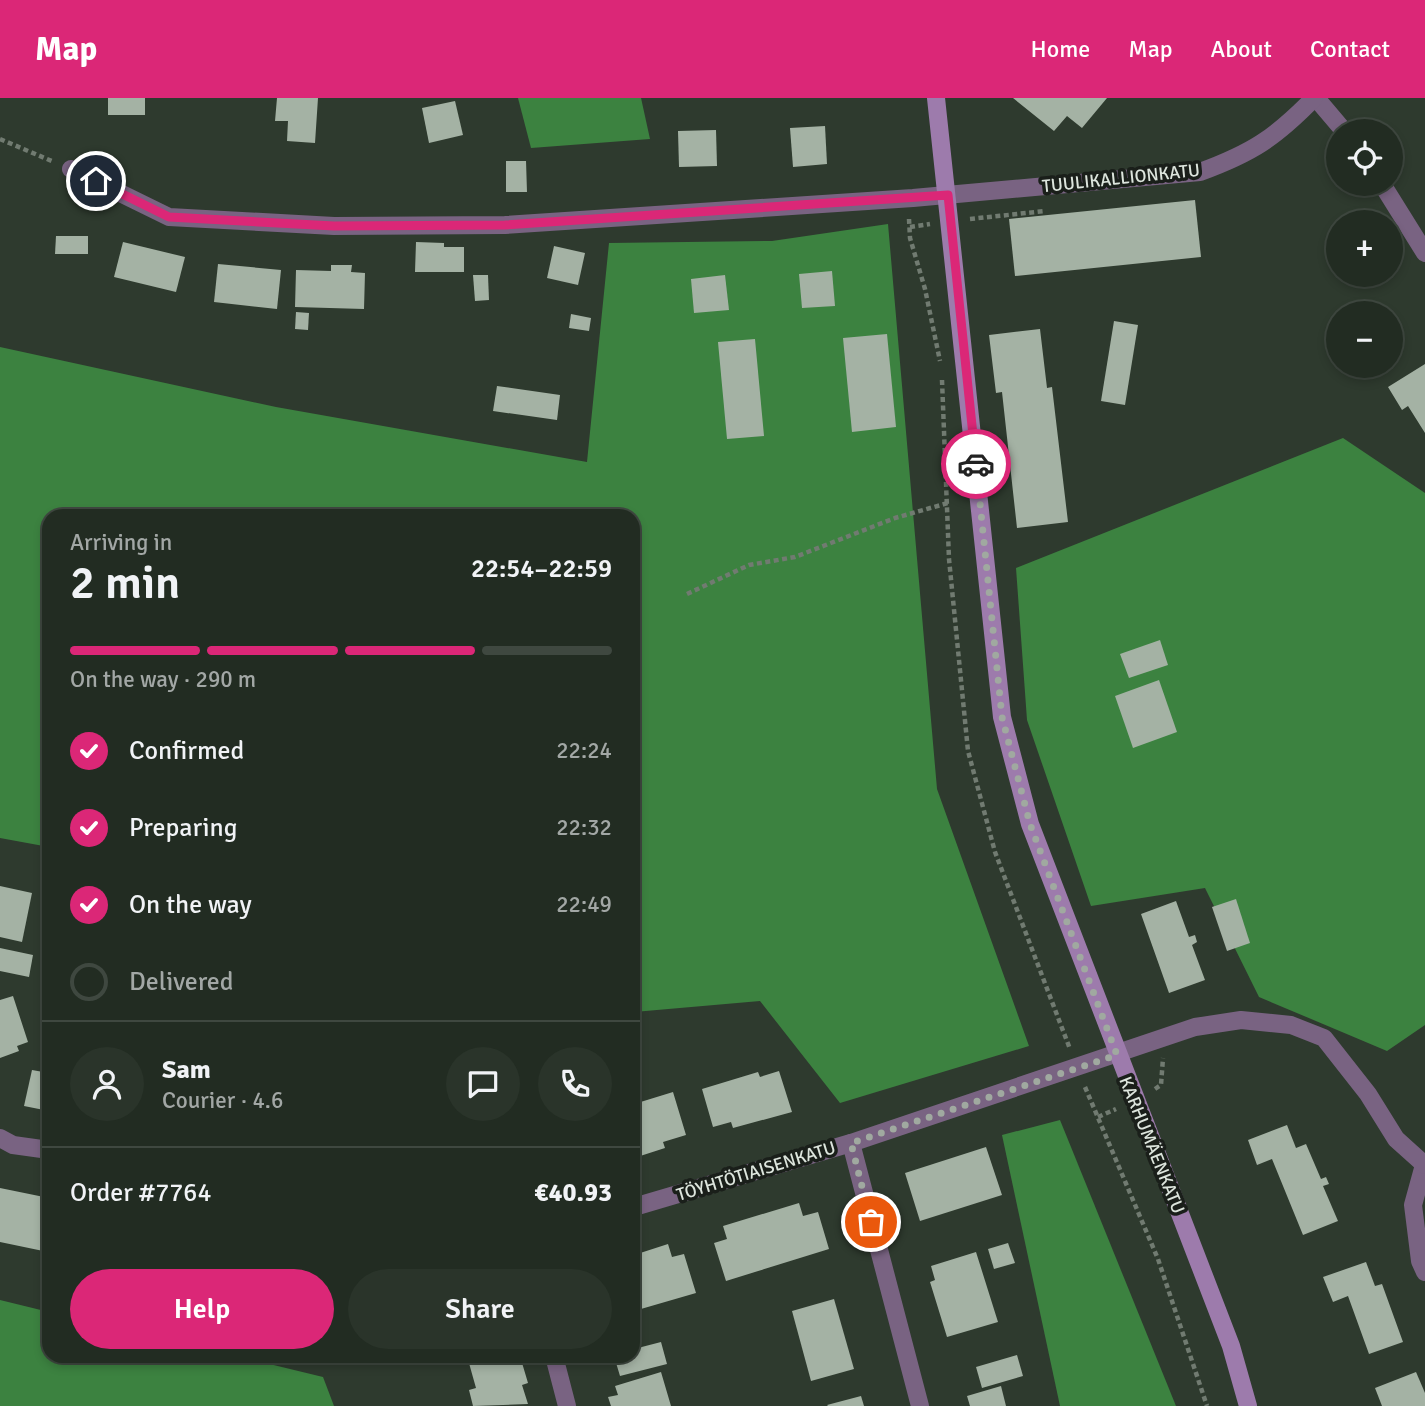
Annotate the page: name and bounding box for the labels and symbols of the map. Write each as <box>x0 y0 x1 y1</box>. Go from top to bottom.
pin <box>66 151 126 211</box>
street label: TUULIKALLIONKATU <box>1041 159 1201 197</box>
courier <box>941 429 1011 499</box>
street label: KARHUMÄENKATU <box>1114 1073 1190 1217</box>
street label: TÖYHTÖTIAISENKATU <box>674 1136 838 1206</box>
pin <box>841 1192 901 1252</box>

